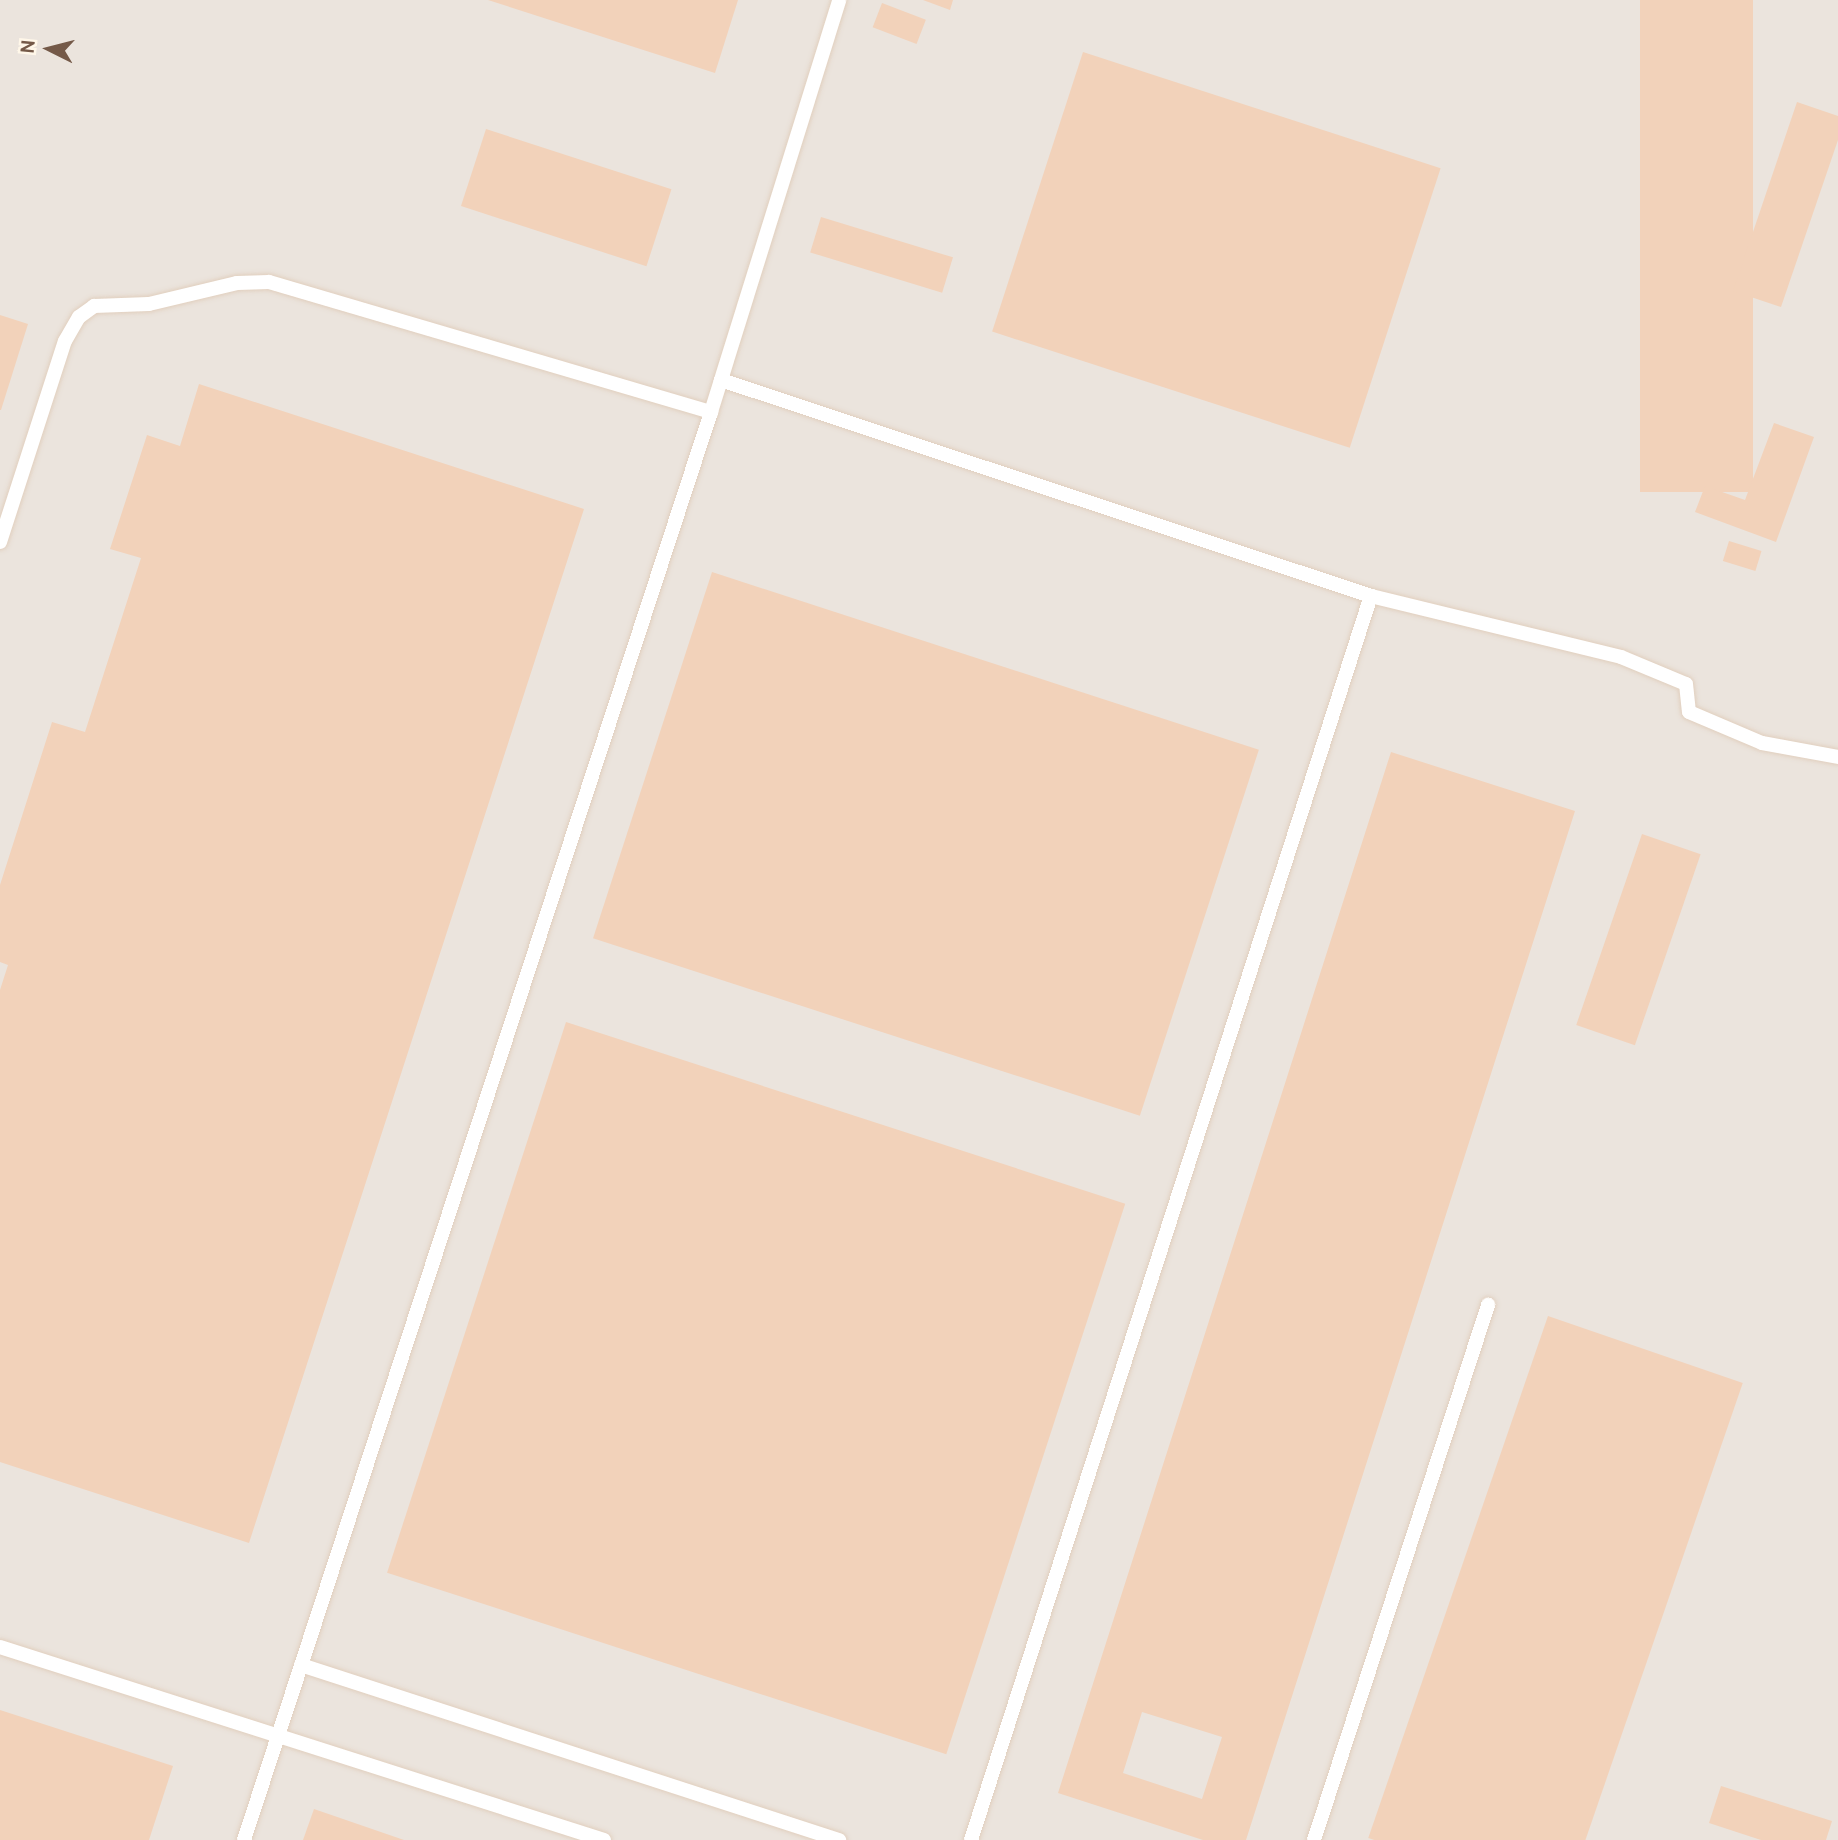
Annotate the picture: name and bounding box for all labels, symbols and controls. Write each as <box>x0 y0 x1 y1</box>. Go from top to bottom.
north arrow <box>14 14 84 84</box>
text: N <box>15 39 40 55</box>

